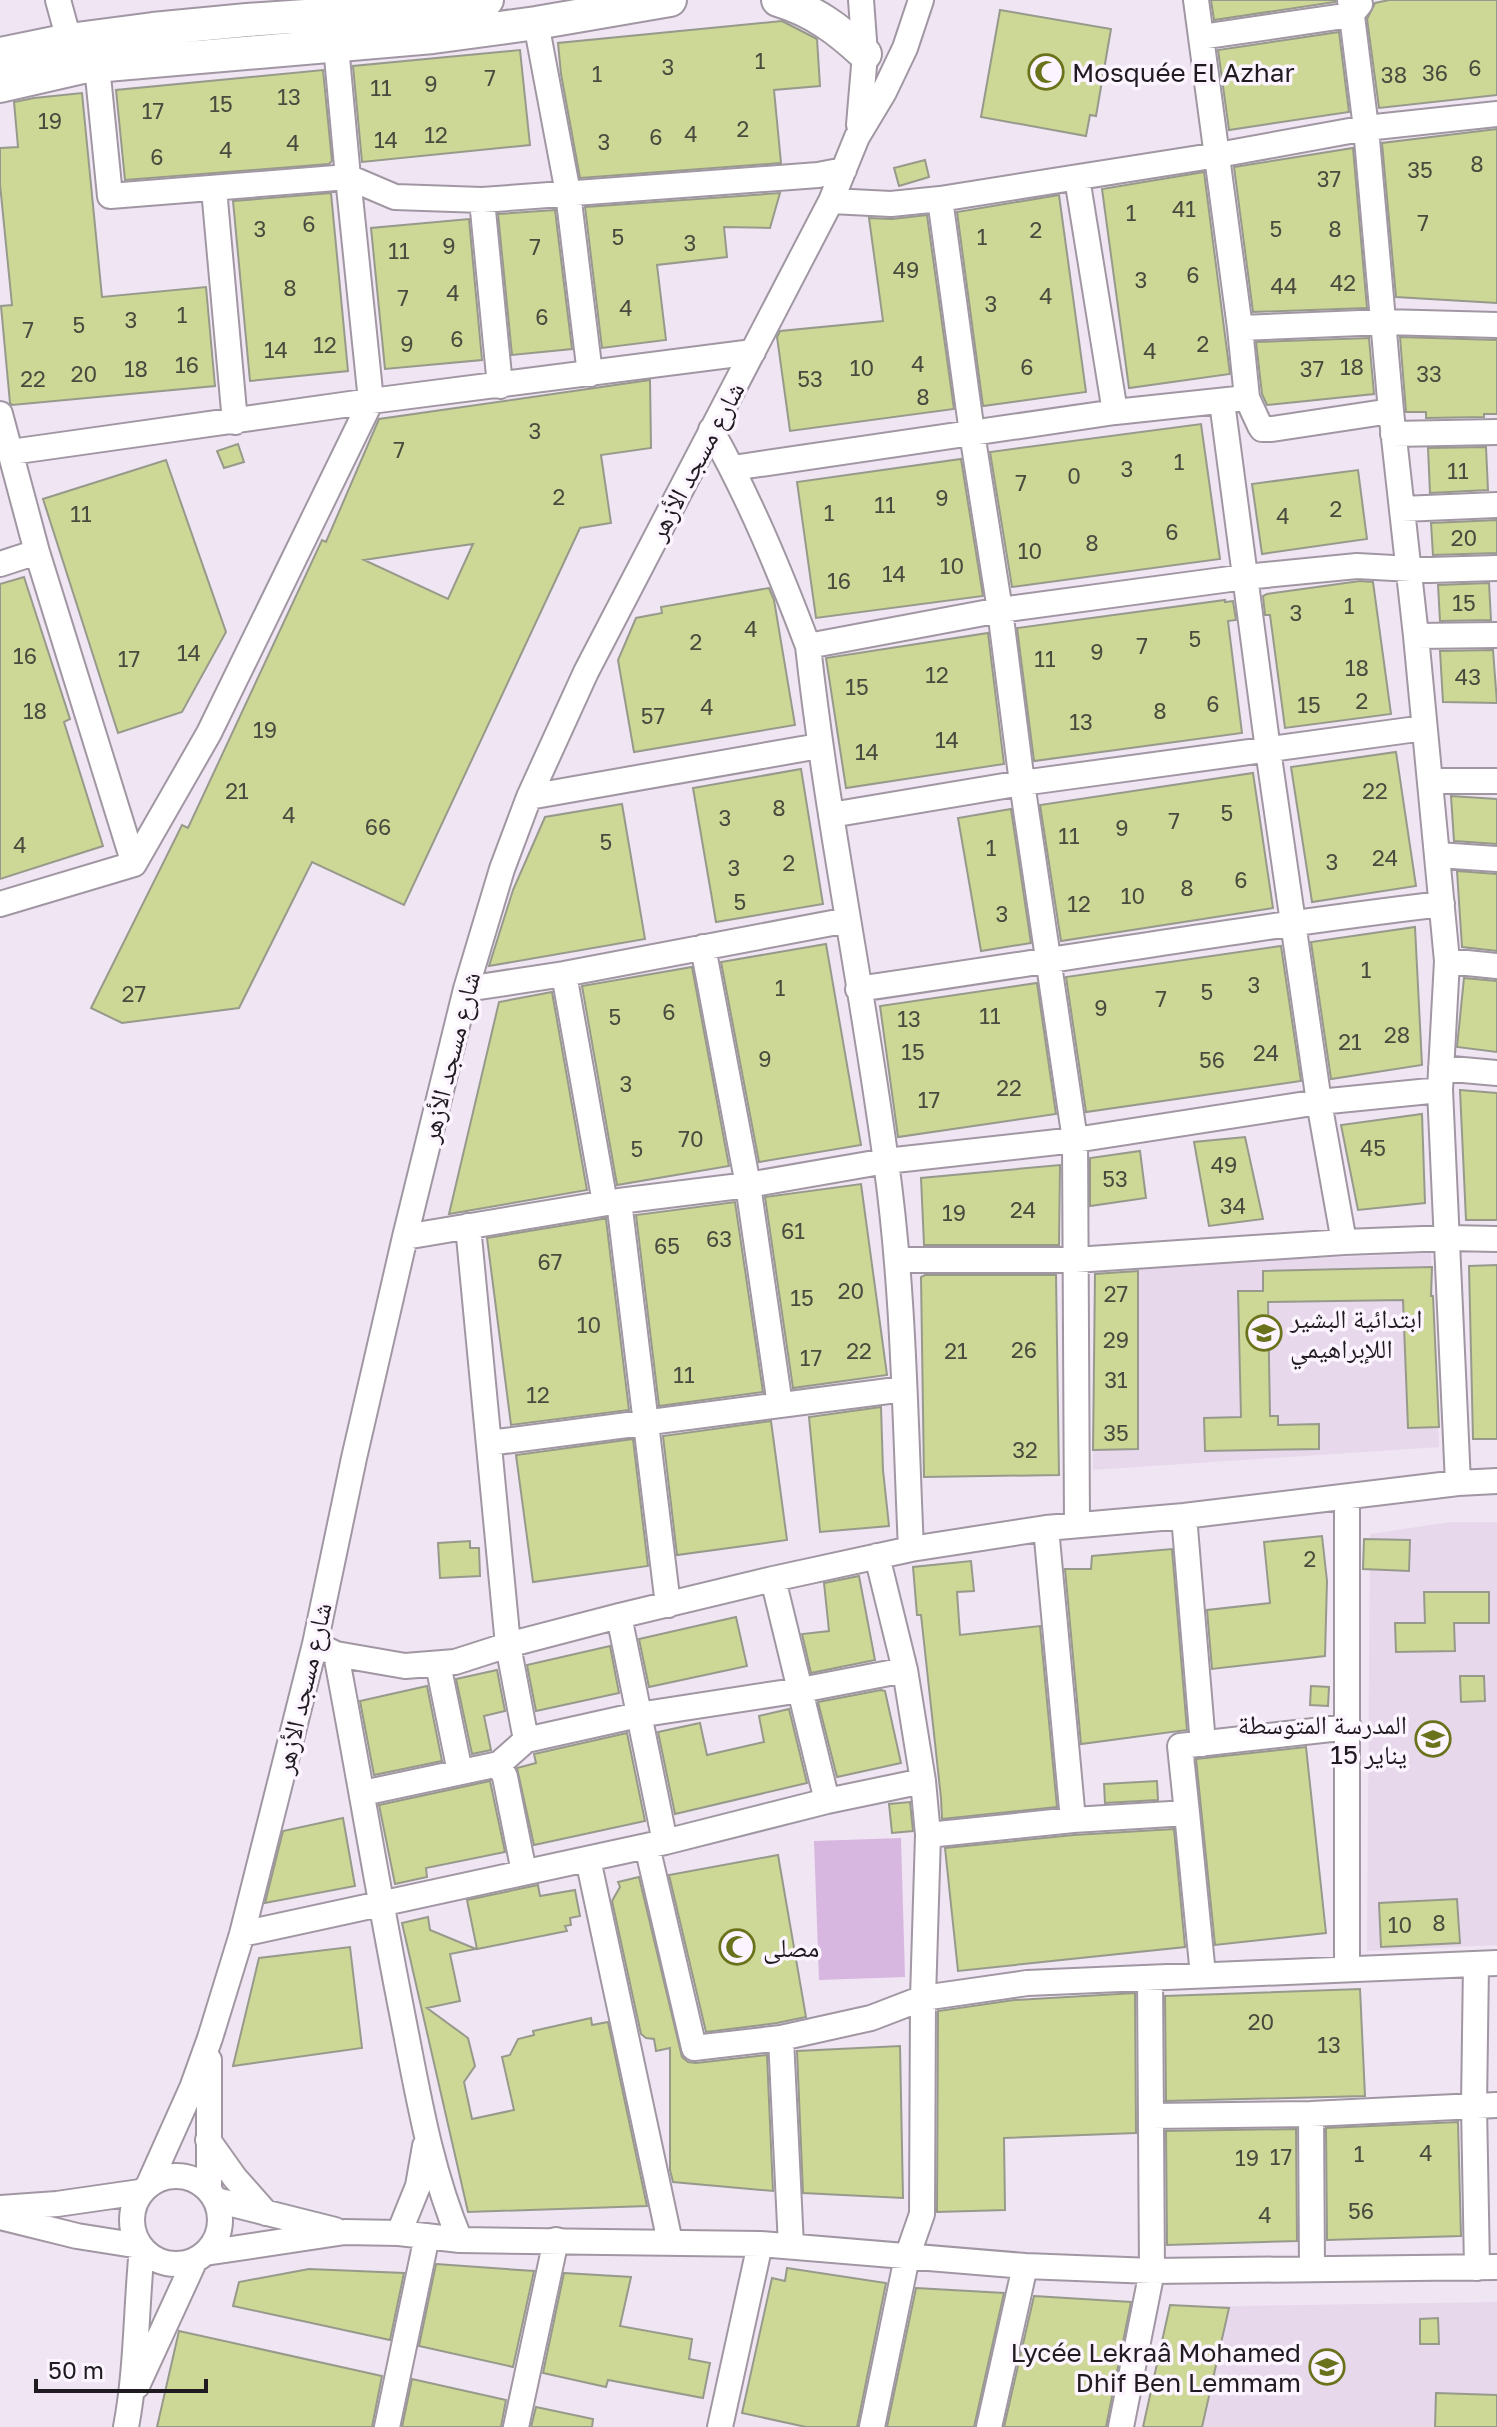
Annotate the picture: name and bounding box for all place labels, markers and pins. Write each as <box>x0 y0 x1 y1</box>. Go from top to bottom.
mosque icon: Mosquée El Azhar <box>1027 53 1065 91</box>
place label: Mosquée El Azhar <box>1072 57 1295 88</box>
place label: ابتدائية البشير اللإبراهيمي <box>1289 1303 1422 1369</box>
school or university icon: ابتدائية البشير اللإبراهيمي <box>1245 1314 1283 1352</box>
place label: المدرسة المتوسطة 15 يناير <box>1238 1709 1407 1770</box>
school or university icon: المدرسة المتوسطة 15 يناير <box>1414 1720 1452 1758</box>
mosque icon: مصلى <box>718 1928 756 1966</box>
place label: مصلى <box>763 1932 819 1964</box>
place label: Lycée Lekraâ Mohamed Dhif Ben Lemmam <box>1011 2337 1301 2398</box>
school or university icon: Lycée Lekraâ Mohamed Dhif Ben Lemmam <box>1308 2348 1346 2386</box>

